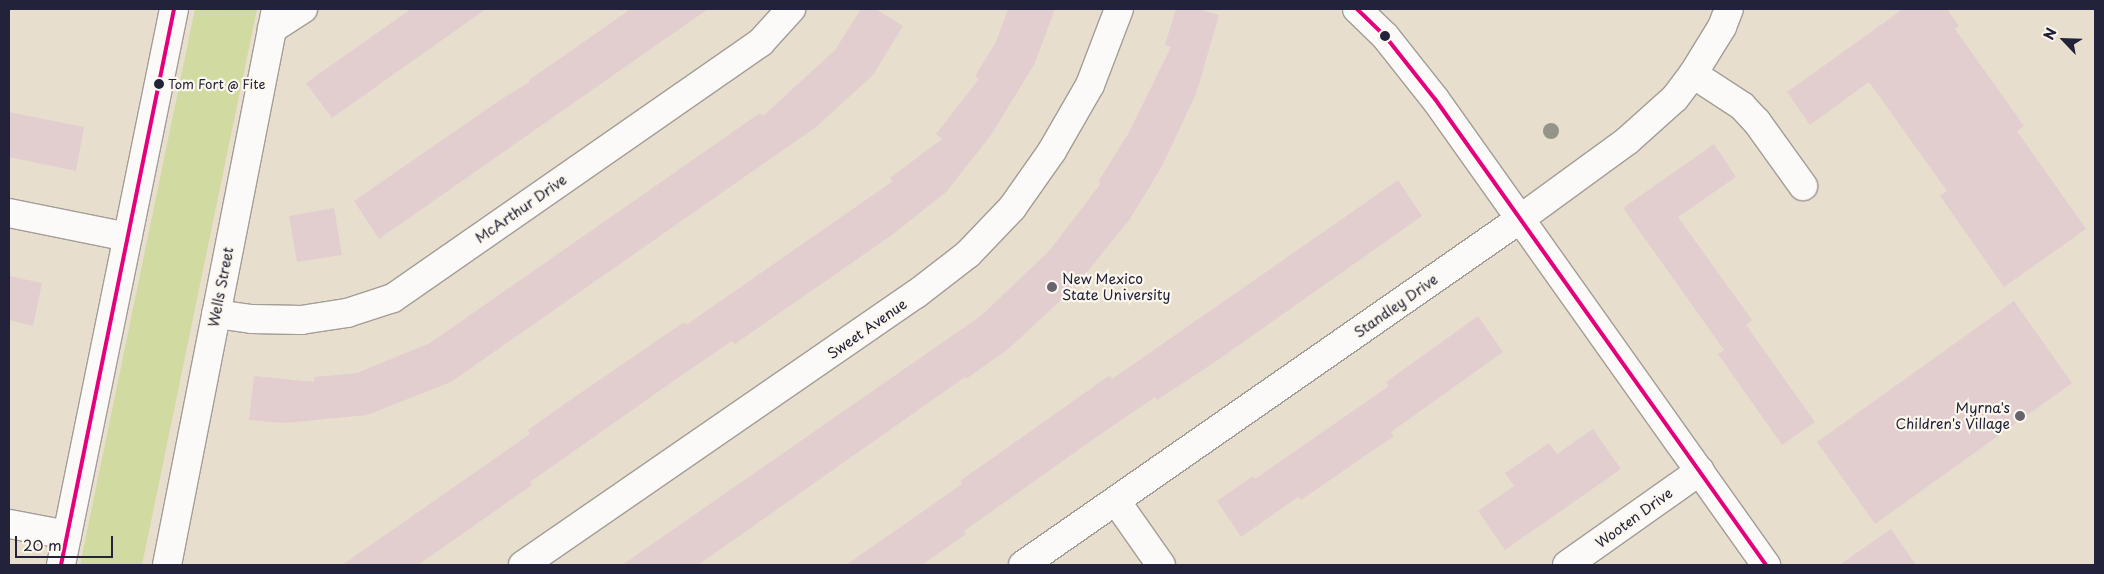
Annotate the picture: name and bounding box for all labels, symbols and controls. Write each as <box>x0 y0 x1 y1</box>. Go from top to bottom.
north arrow <box>2039 15 2089 65</box>
text: N <box>2038 24 2062 43</box>
unlabelled marker <box>1380 31 1390 41</box>
place label: Tom Fort @ Fite <box>168 76 266 92</box>
marker: Tom Fort @ Fite <box>154 79 164 89</box>
street label: McArthur Drive <box>472 171 570 247</box>
street label: Wells Street <box>205 245 237 329</box>
street label: Standley Drive <box>1350 270 1442 342</box>
place label: New Mexico State University <box>1062 271 1170 304</box>
marker: New Mexico State University <box>1046 281 1058 293</box>
street label: Sweet Avenue <box>824 295 910 363</box>
place label: Myrna's Children's Village <box>1895 400 2010 432</box>
marker: Myrna's Children's Village <box>2014 410 2026 422</box>
street label: Wooten Drive <box>1592 484 1676 552</box>
scale bar <box>18 526 115 558</box>
text: 20 m <box>23 533 62 556</box>

